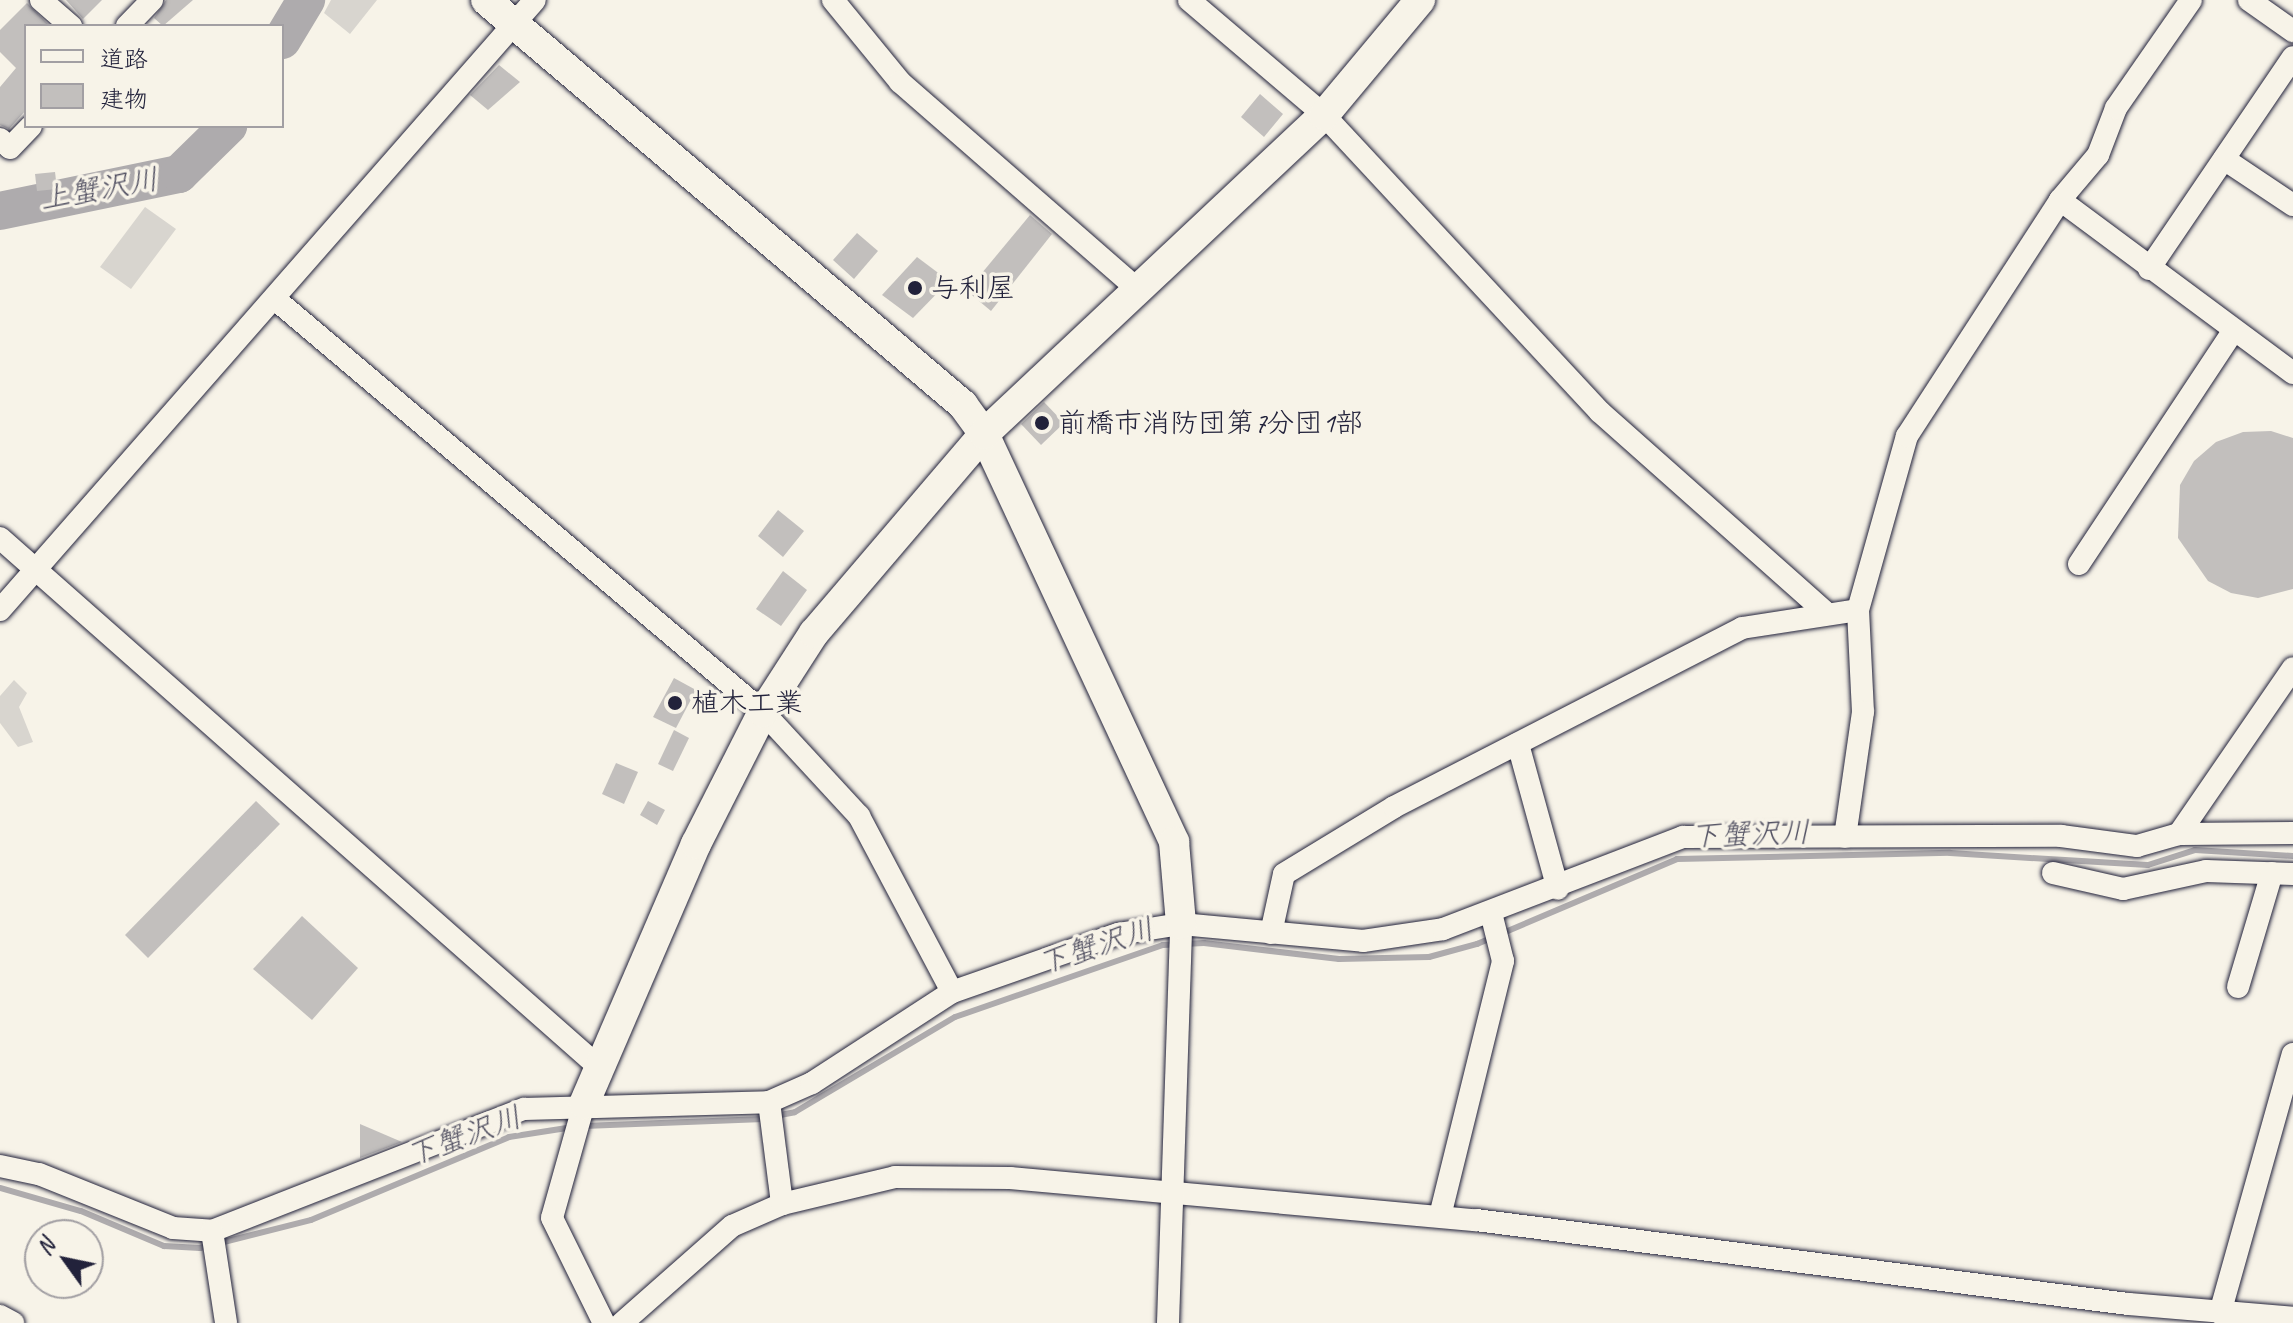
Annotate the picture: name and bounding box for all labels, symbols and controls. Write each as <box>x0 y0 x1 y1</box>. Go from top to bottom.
legend <box>24 24 284 128</box>
text: 道路 <box>100 44 148 74</box>
text: 建物 <box>100 84 148 114</box>
water label: 上蟹沢川 <box>37 161 161 217</box>
place label: 与利屋 <box>931 271 1015 305</box>
marker: 与利屋 <box>906 279 924 297</box>
place label: 前橋市消防団第7分団1部 <box>1058 406 1363 440</box>
marker: 前橋市消防団第7分団1部 <box>1033 414 1051 432</box>
place label: 植木工業 <box>691 686 803 720</box>
marker: 植木工業 <box>666 694 684 712</box>
water label: 下蟹沢川 <box>1689 814 1811 854</box>
water label: 下蟹沢川 <box>1033 910 1159 982</box>
water label: 下蟹沢川 <box>401 1099 527 1173</box>
north arrow <box>24 1219 104 1299</box>
text: N <box>30 1234 61 1260</box>

